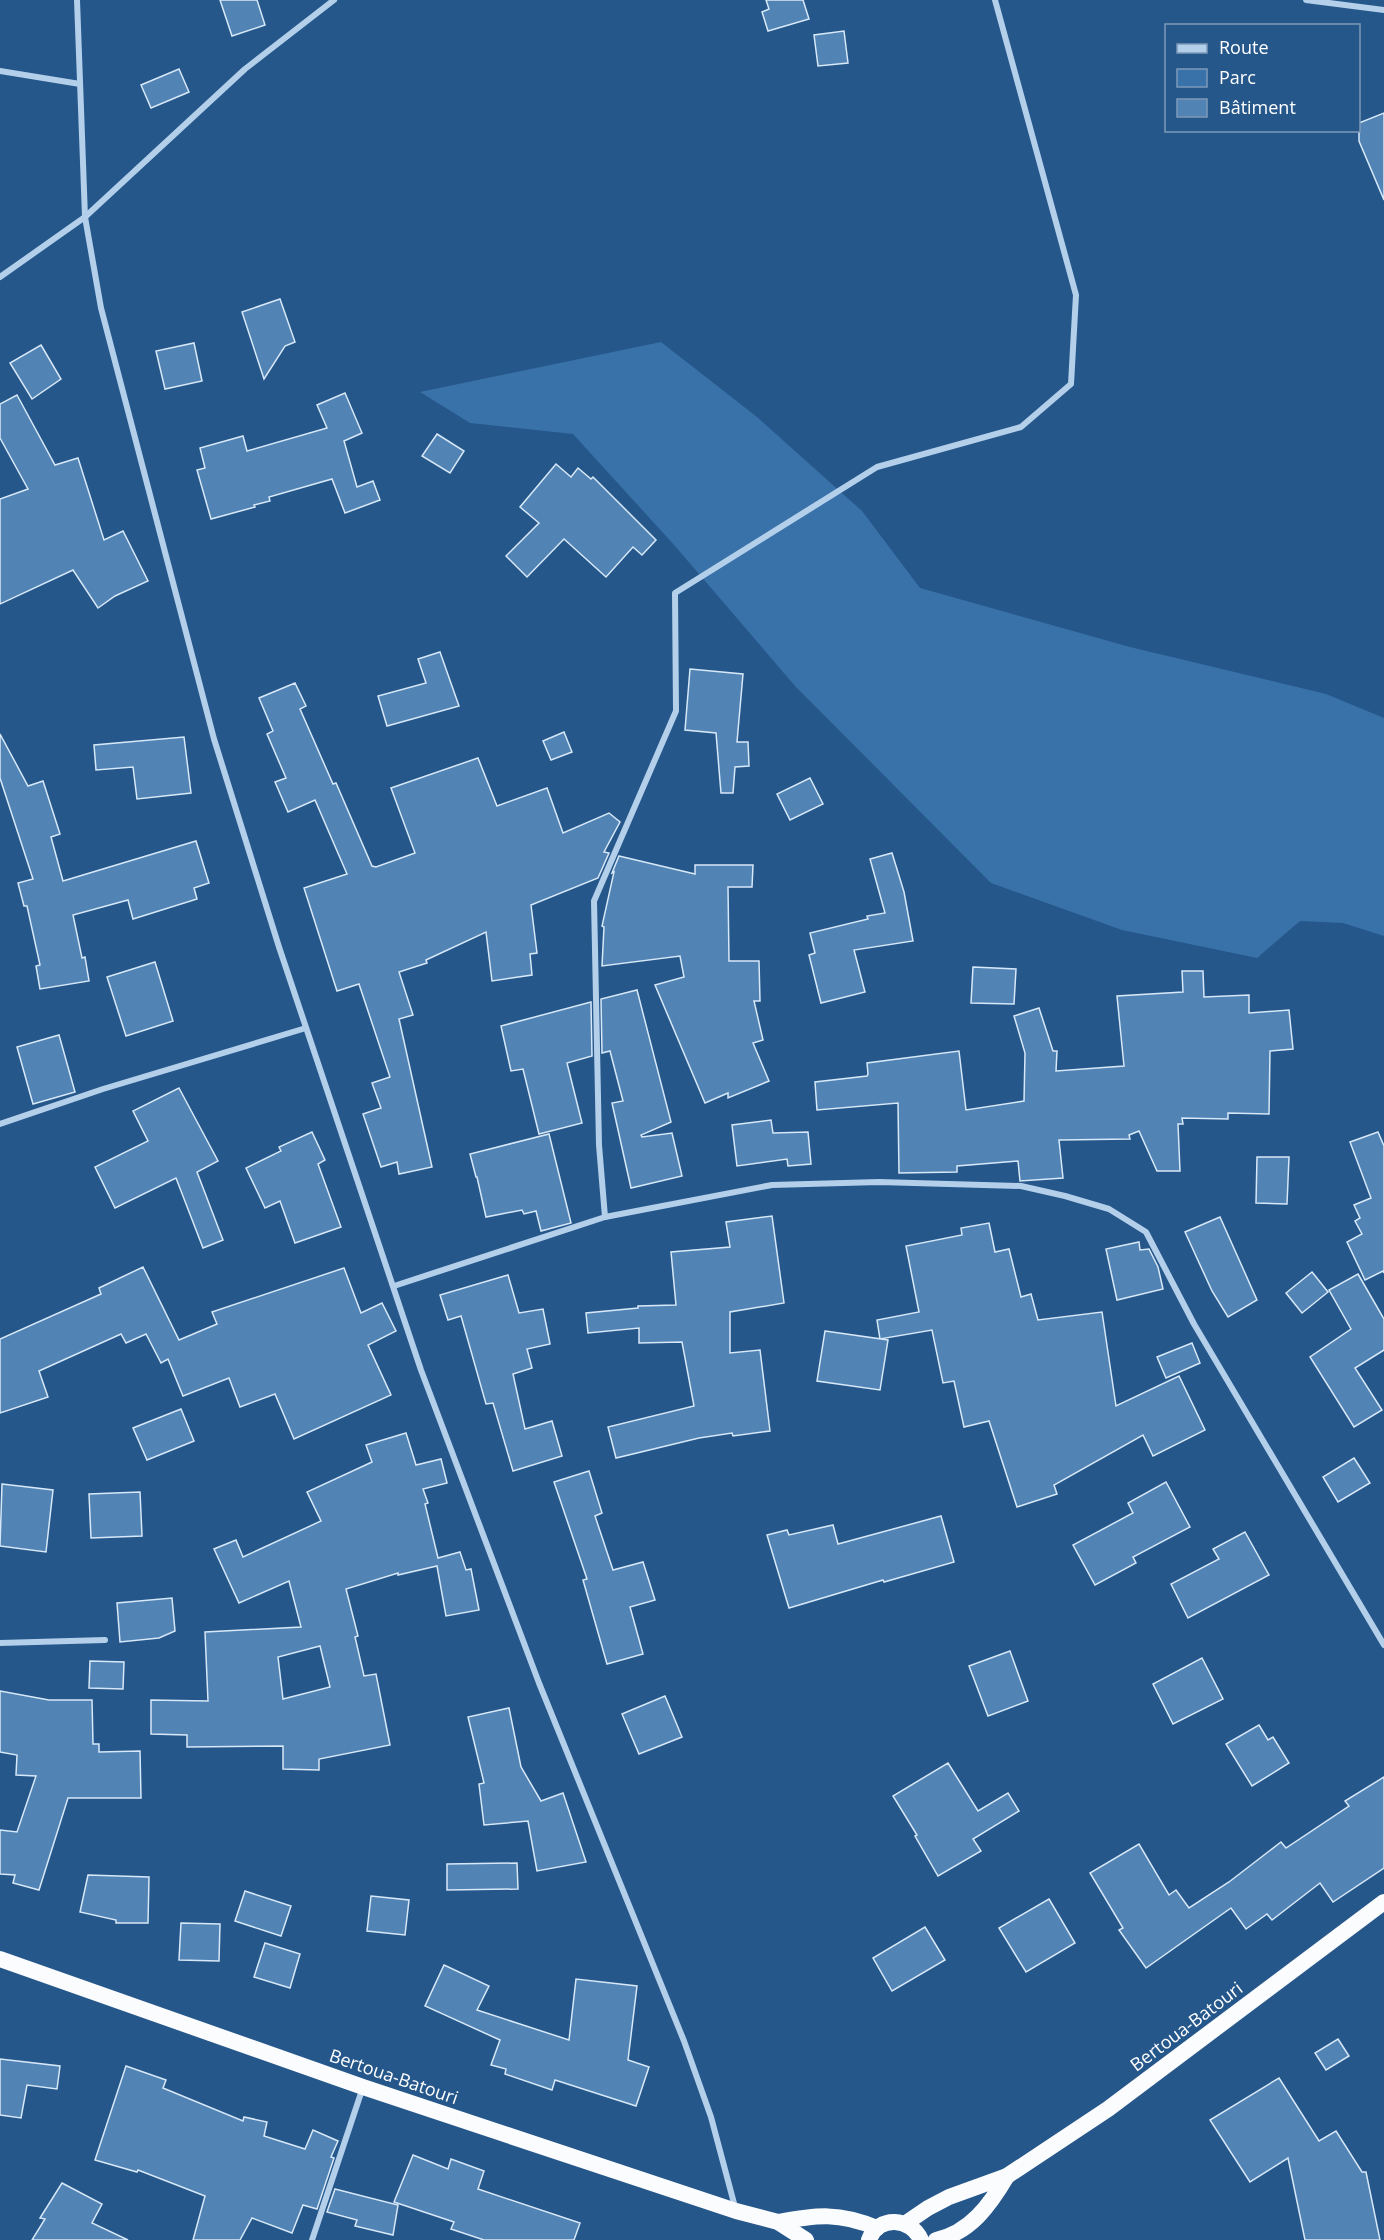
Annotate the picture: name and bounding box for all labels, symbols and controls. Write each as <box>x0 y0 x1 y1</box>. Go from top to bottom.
legend <box>1165 24 1360 132</box>
text: Route <box>1219 35 1269 59</box>
text: Parc <box>1219 65 1256 89</box>
text: Bâtiment <box>1219 95 1296 119</box>
street label: Bertoua-Batouri <box>1125 1976 1247 2076</box>
street label: Bertoua-Batouri <box>326 2043 462 2109</box>

